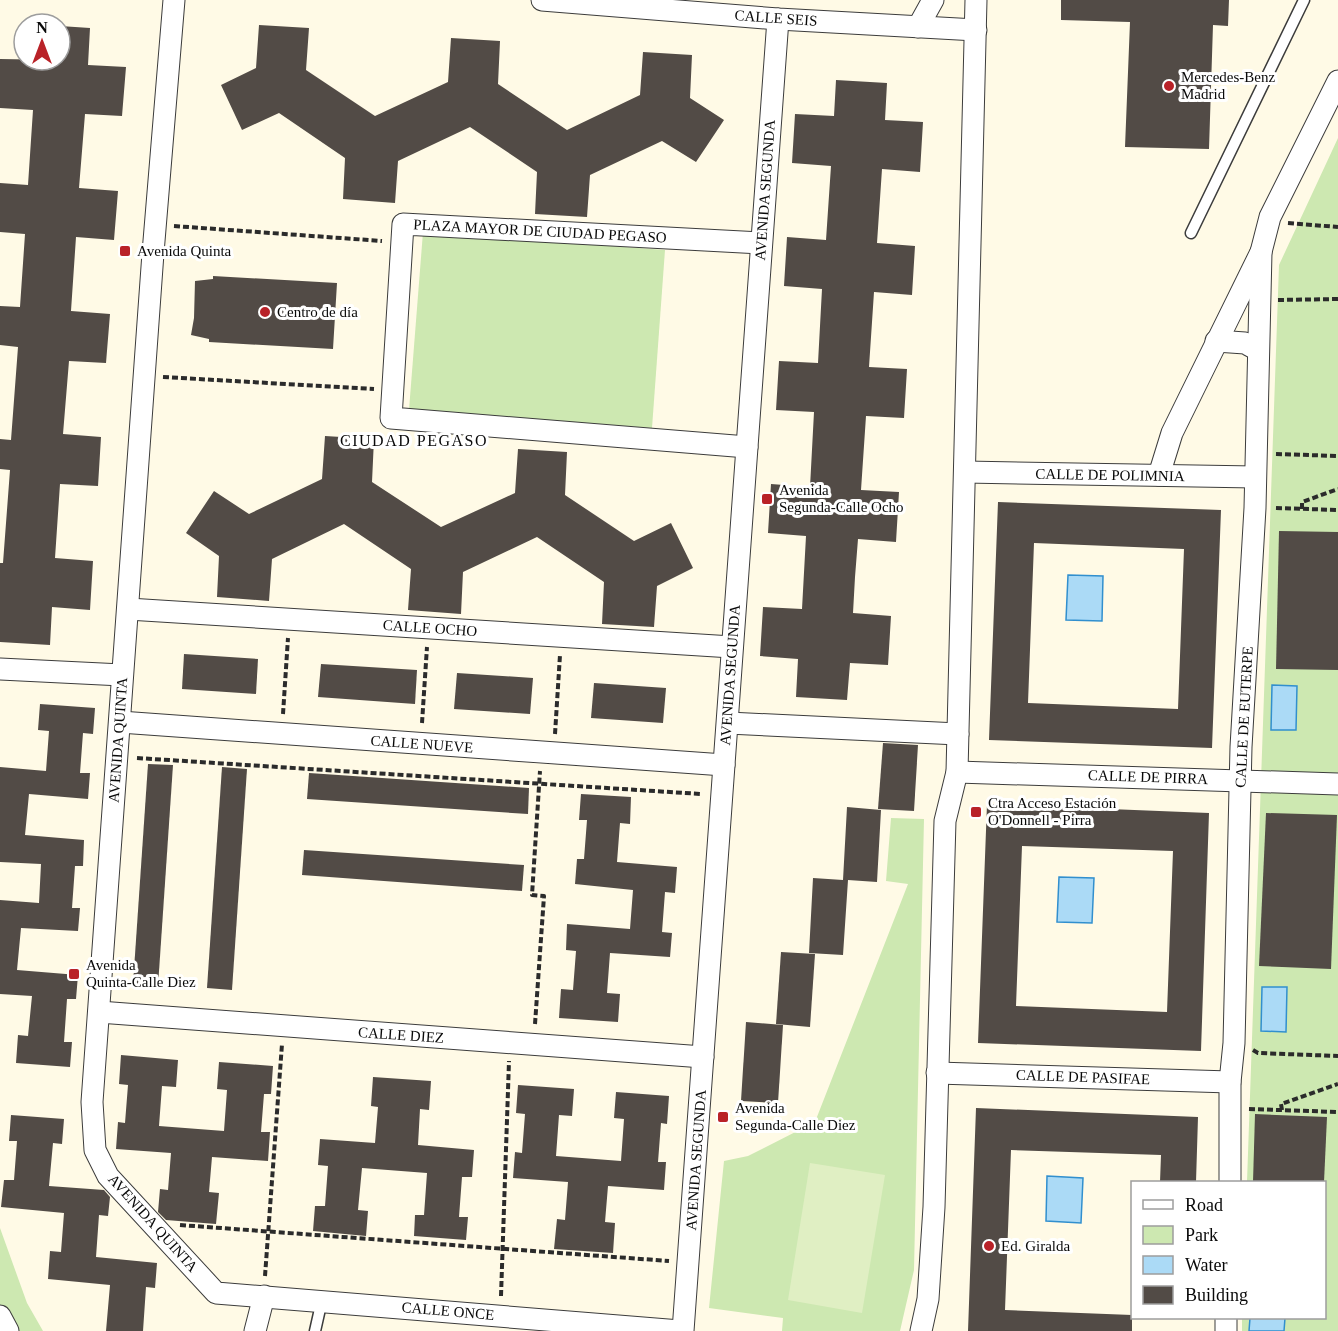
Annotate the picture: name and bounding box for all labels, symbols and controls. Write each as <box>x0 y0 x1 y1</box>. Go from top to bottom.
street label: CALLE SEIS <box>734 7 818 29</box>
north arrow <box>12 12 72 72</box>
text: N <box>36 19 48 36</box>
place label: Mercedes-Benz Madrid <box>1181 69 1275 102</box>
marker: Mercedes-Benz Madrid <box>1162 79 1176 93</box>
street label: AVENIDA SEGUNDA <box>752 119 778 261</box>
street label: PLAZA MAYOR DE CIUDAD PEGASO <box>413 216 667 246</box>
place label: Avenida Quinta <box>137 243 232 259</box>
marker: Avenida Quinta <box>118 244 132 258</box>
place label: Centro de día <box>277 304 358 320</box>
marker: Centro de día <box>258 305 272 319</box>
district label: CIUDAD PEGASO <box>340 432 488 449</box>
street label: CALLE DE POLIMNIA <box>1035 466 1185 484</box>
place label: Avenida Segunda-Calle Ocho <box>779 482 904 515</box>
marker: Avenida Segunda-Calle Ocho <box>760 492 774 506</box>
street label: AVENIDA SEGUNDA <box>717 604 743 746</box>
street label: CALLE OCHO <box>382 617 478 639</box>
street label: CALLE DE EUTERPE <box>1232 646 1256 788</box>
street label: AVENIDA QUINTA <box>106 677 130 803</box>
street label: CALLE NUEVE <box>370 732 474 756</box>
street label: CALLE DE PIRRA <box>1088 767 1208 787</box>
place label: Ctra Acceso Estación O'Donnell - Pirra <box>988 795 1117 828</box>
marker: Ctra Acceso Estación O'Donnell - Pirra <box>969 805 983 819</box>
place label: Avenida Quinta-Calle Diez <box>86 957 196 990</box>
marker: Avenida Quinta-Calle Diez <box>67 967 81 981</box>
street label: CALLE DIEZ <box>357 1024 445 1046</box>
street label: CALLE DE PASIFAE <box>1016 1067 1150 1087</box>
street label: AVENIDA SEGUNDA <box>683 1089 709 1231</box>
place label: Avenida Segunda-Calle Diez <box>735 1100 856 1133</box>
marker: Avenida Segunda-Calle Diez <box>716 1110 730 1124</box>
street label: AVENIDA QUINTA <box>105 1171 201 1275</box>
legend <box>1131 1181 1326 1319</box>
text: Road <box>1185 1195 1223 1215</box>
text: Park <box>1185 1225 1218 1245</box>
place label: Ed. Giralda <box>1001 1238 1070 1254</box>
marker: Ed. Giralda <box>982 1239 996 1253</box>
text: Water <box>1185 1255 1228 1275</box>
text: Building <box>1185 1285 1248 1305</box>
street label: CALLE ONCE <box>401 1299 495 1323</box>

